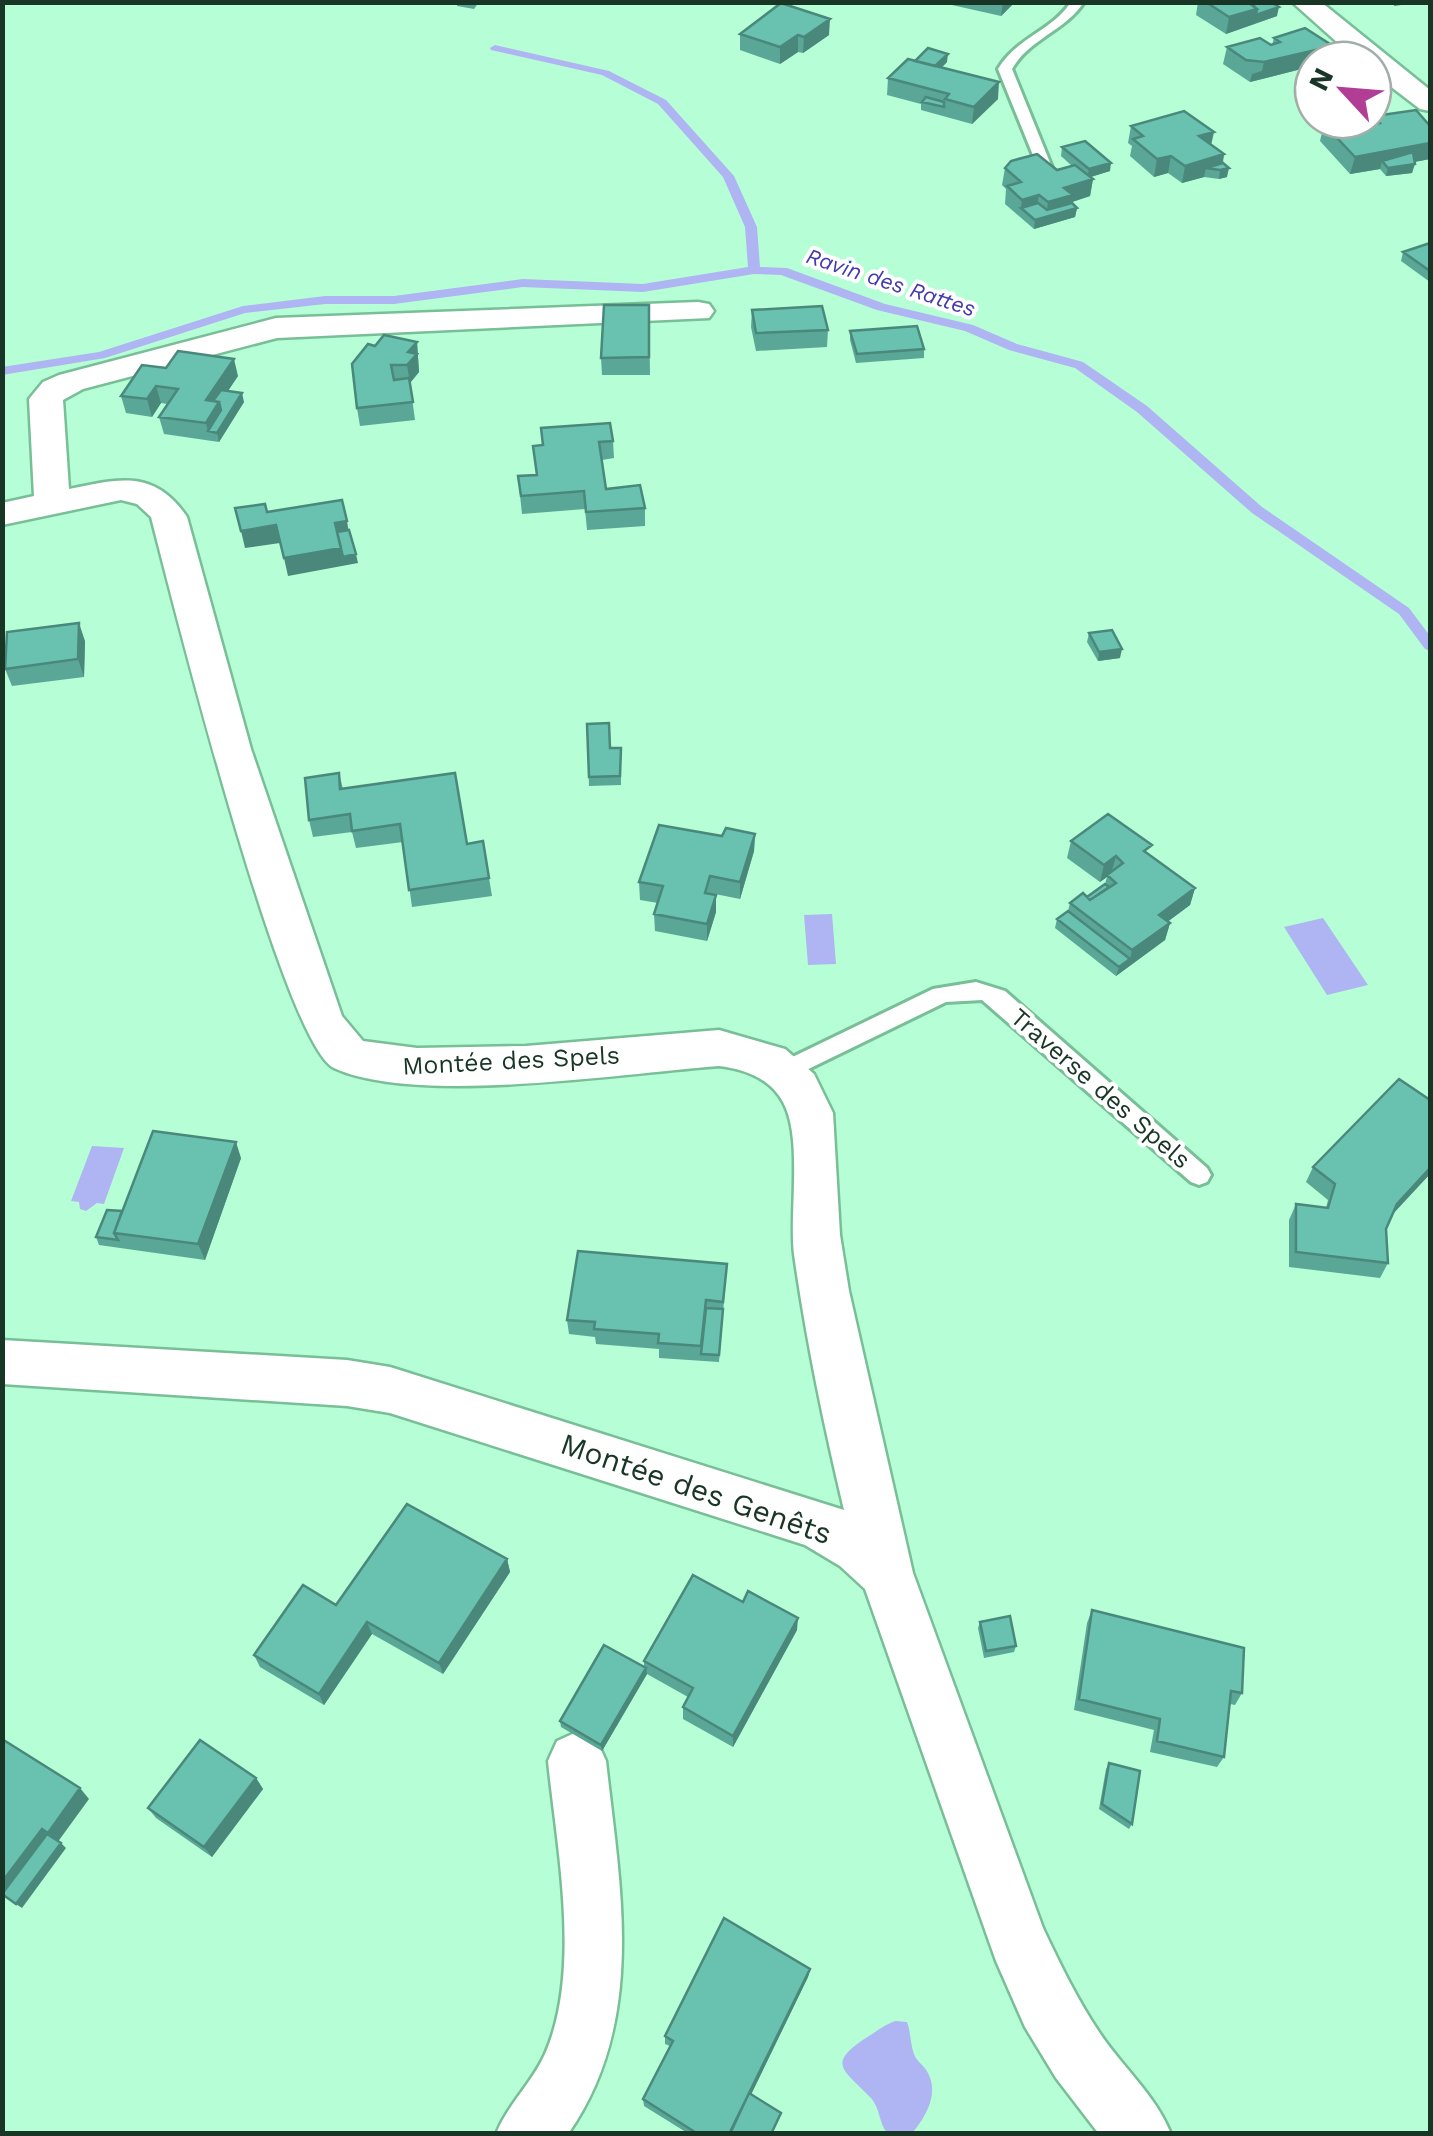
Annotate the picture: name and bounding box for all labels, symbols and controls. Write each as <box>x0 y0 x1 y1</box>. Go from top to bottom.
north arrow <box>1293 40 1393 140</box>
text: N <box>1302 63 1340 96</box>
water label: Ravin des Rattes <box>803 243 979 322</box>
street label: Traverse des Spels <box>1005 1002 1197 1174</box>
street label: Montée des Spels <box>401 1040 621 1081</box>
street label: Montée des Genêts <box>556 1426 836 1551</box>

